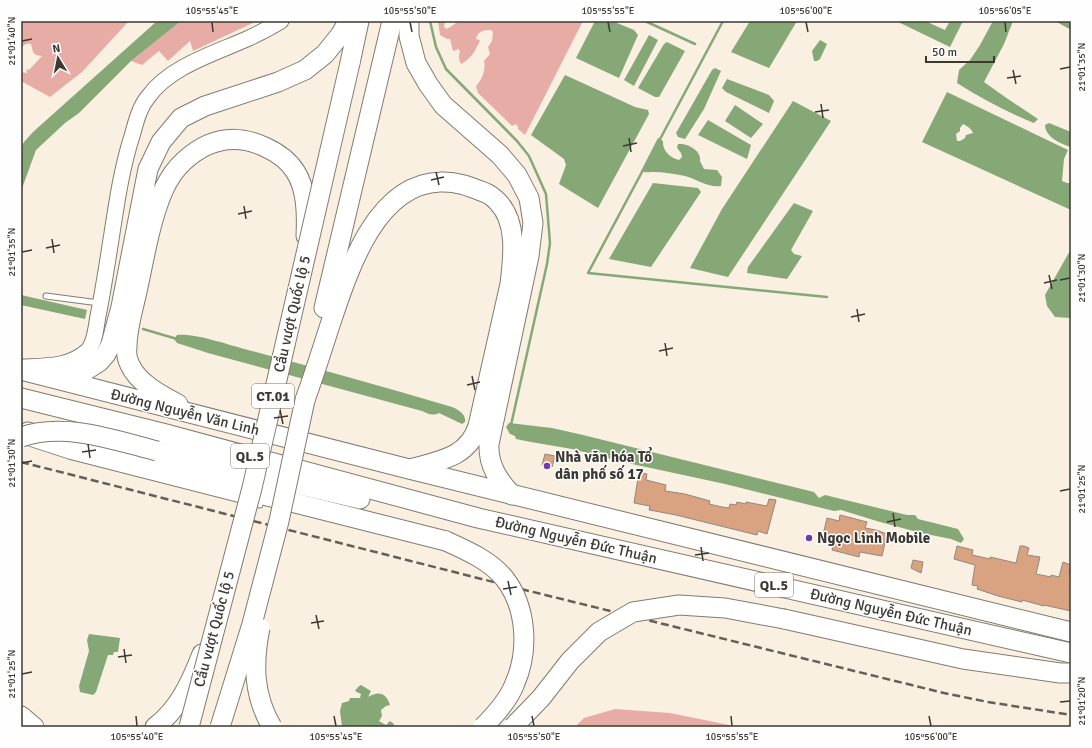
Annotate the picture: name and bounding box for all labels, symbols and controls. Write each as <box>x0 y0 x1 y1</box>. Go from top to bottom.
text: 105°55'45"E <box>185 5 239 17</box>
text: 105°55'50"E <box>383 5 437 17</box>
text: 105°55'55"E <box>581 5 635 17</box>
text: 105°56'00"E <box>779 5 833 17</box>
text: 105°56'05"E <box>978 5 1032 17</box>
text: 21°01'40"N <box>6 17 18 65</box>
north arrow <box>38 38 78 78</box>
scale bar <box>926 38 994 64</box>
text: N <box>51 42 61 56</box>
text: 21°01'35"N <box>1076 43 1088 91</box>
text: 50 m <box>932 45 957 60</box>
text: 21°01'35"N <box>6 228 18 276</box>
street label: Cầu vượt Quốc lộ 5 <box>270 254 314 374</box>
text: 21°01'30"N <box>1076 254 1088 302</box>
street label: Đường Nguyễn Văn Linh <box>109 384 261 439</box>
road number: CT.01 <box>252 384 294 408</box>
text: 21°01'30"N <box>6 439 18 487</box>
road number: QL.5 <box>231 444 269 468</box>
place label: Nhà văn hóa Tổ dân phố số 17 <box>555 446 652 483</box>
marker: Nhà văn hóa Tổ dân phố số 17 <box>542 461 552 471</box>
text: 21°01'25"N <box>1076 465 1088 513</box>
street label: Đường Nguyễn Đức Thuận <box>493 512 659 567</box>
place label: Ngọc Linh Mobile <box>817 529 930 547</box>
marker: Ngọc Linh Mobile <box>804 533 814 543</box>
street label: Cầu vượt Quốc lộ 5 <box>190 569 238 689</box>
road number: QL.5 <box>755 573 793 597</box>
street label: Đường Nguyễn Đức Thuận <box>808 584 974 639</box>
text: 21°01'25"N <box>6 650 18 698</box>
text: 21°01'20"N <box>1076 677 1088 725</box>
text: 105°55'40"E <box>110 731 164 743</box>
text: 105°55'45"E <box>309 731 363 743</box>
text: 105°55'50"E <box>507 731 561 743</box>
text: 105°55'55"E <box>705 731 759 743</box>
text: 105°56'00"E <box>904 731 958 743</box>

